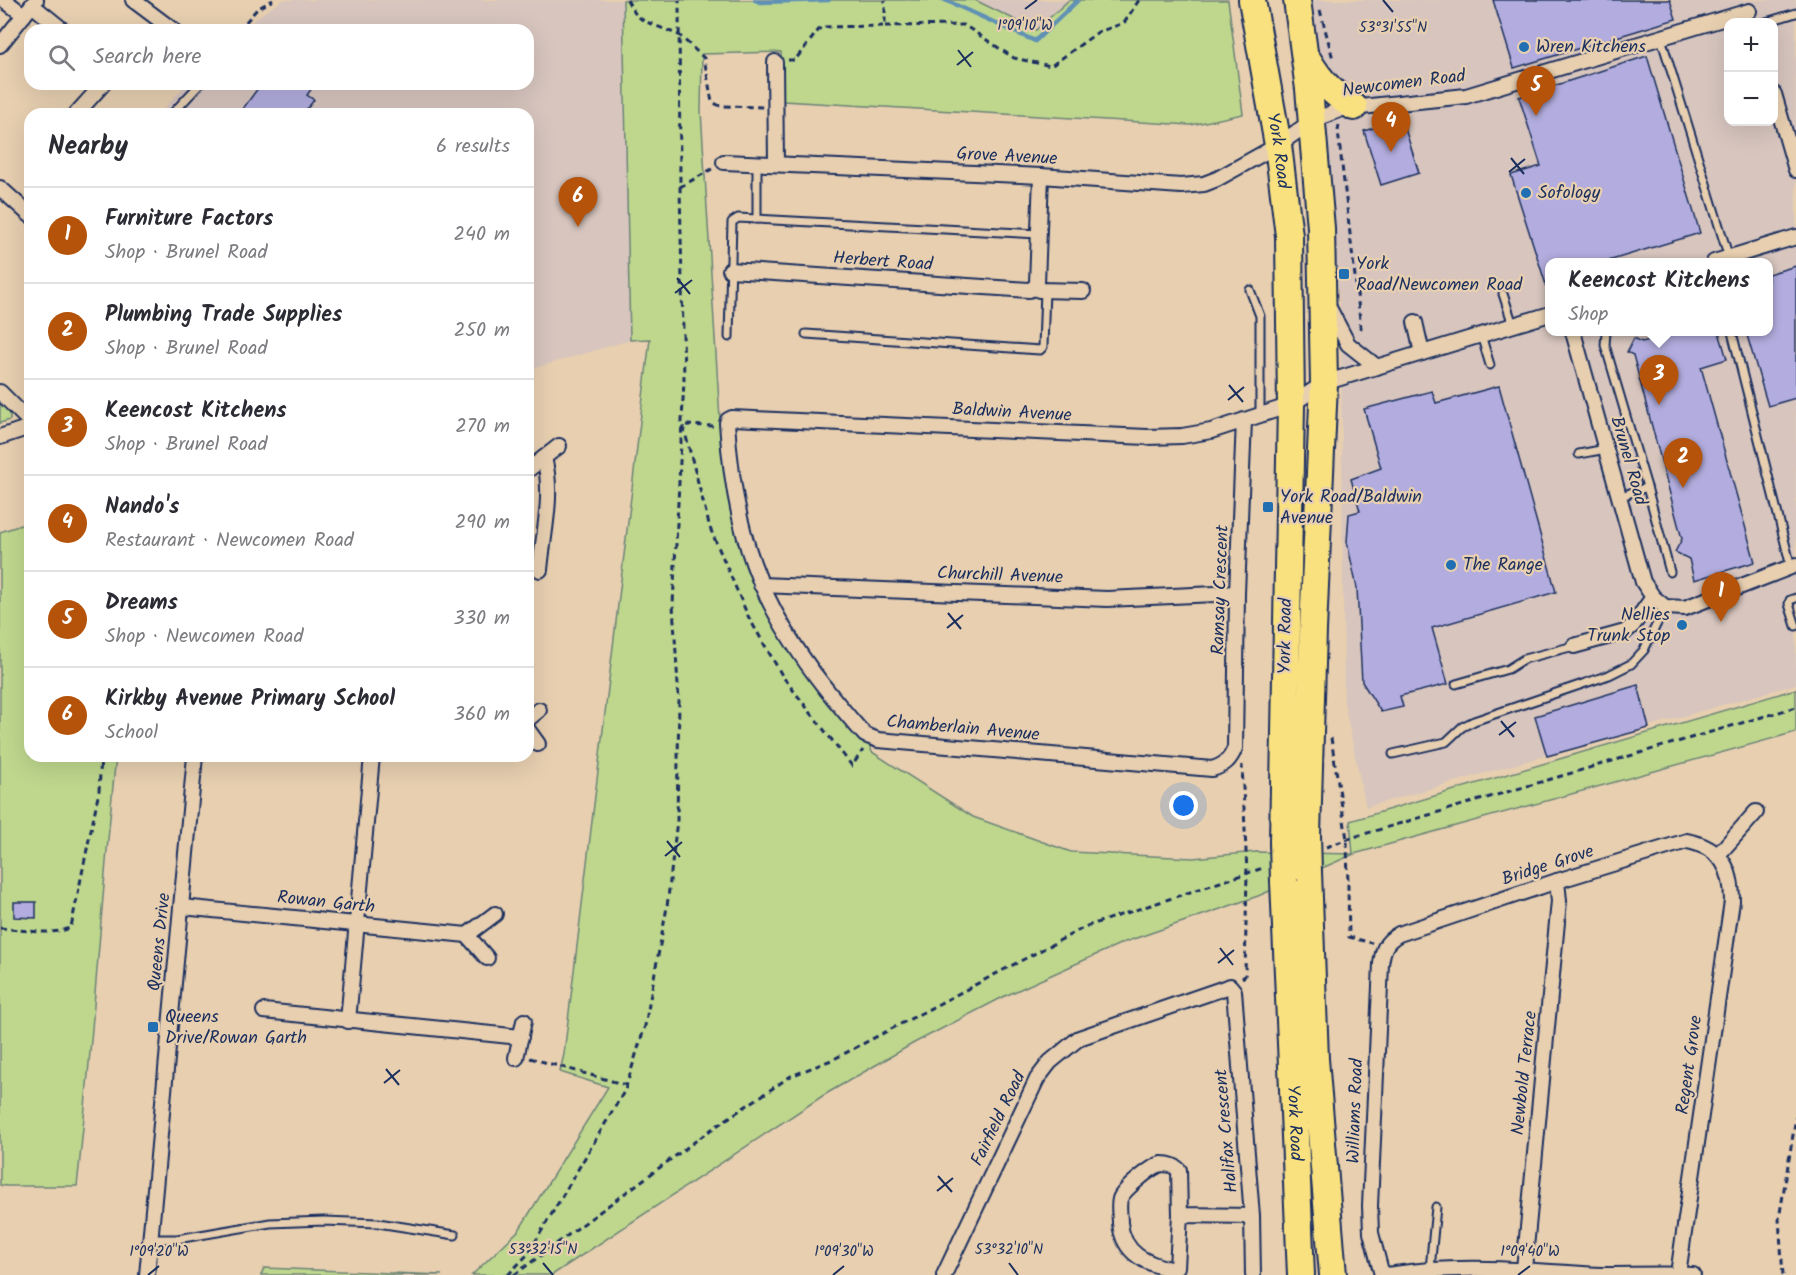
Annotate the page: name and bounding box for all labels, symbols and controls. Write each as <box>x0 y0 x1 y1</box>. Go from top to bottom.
text: 1°09'10"W <box>997 14 1053 38</box>
text: 53°31'55"N <box>1359 16 1427 40</box>
map controls <box>1724 18 1778 126</box>
button: + <box>1724 18 1778 72</box>
search box <box>24 24 534 90</box>
place label: Wren Kitchens <box>1536 33 1646 62</box>
text: Search here <box>93 40 201 75</box>
marker: Wren Kitchens <box>1517 40 1531 54</box>
icon: search <box>45 41 78 74</box>
street label: Newcomen Road <box>1341 62 1468 106</box>
pin: 5 <box>1516 66 1556 116</box>
button: − <box>1724 72 1778 126</box>
pin: 4 <box>1372 102 1410 152</box>
street label: York Road <box>1258 111 1298 191</box>
text: Nearby <box>48 126 128 168</box>
text: 6 results <box>436 131 510 163</box>
street label: Grove Avenue <box>956 140 1058 174</box>
pin: 6 <box>558 178 598 227</box>
place label: Sofology <box>1538 179 1601 208</box>
marker: Sofology <box>1519 186 1533 200</box>
text: Furniture Factors <box>105 202 273 237</box>
text: 1 <box>64 219 71 251</box>
text: 240 m <box>453 219 510 251</box>
text: Shop · Brunel Road <box>105 237 267 269</box>
street label: Herbert Road <box>832 244 935 280</box>
place label: York Road/Newcomen Road <box>1356 250 1523 300</box>
popup <box>1545 258 1773 336</box>
text: Keencost Kitchens <box>1568 264 1750 299</box>
marker: York Road/Newcomen Road <box>1337 267 1351 281</box>
text: Plumbing Trade Supplies <box>105 298 342 333</box>
text: Shop <box>1568 299 1608 331</box>
text: 2 <box>62 315 73 347</box>
text: 250 m <box>454 315 510 347</box>
text: Shop · Brunel Road <box>105 333 267 365</box>
pin: 3 <box>1640 356 1678 405</box>
text: Keencost Kitchens <box>105 394 287 429</box>
street label: Baldwin Avenue <box>952 395 1072 431</box>
text: 3 <box>62 411 73 443</box>
text: 270 m <box>455 411 510 443</box>
street label: Brunel Road <box>1601 413 1655 510</box>
text: Shop · Brunel Road <box>105 429 267 461</box>
pin: 2 <box>1664 438 1702 488</box>
place label: York Road/Baldwin Avenue <box>1280 483 1422 533</box>
text: Nando's <box>105 490 179 525</box>
marker: York Road/Baldwin Avenue <box>1261 500 1275 514</box>
text: 4 <box>62 507 73 539</box>
text: 290 m <box>455 507 510 539</box>
street label: Ramsay Crescent <box>1204 523 1238 656</box>
text: Restaurant · Newcomen Road <box>105 525 354 557</box>
place label: The Range <box>1463 551 1543 580</box>
marker: The Range <box>1444 558 1458 572</box>
street label: Churchill Avenue <box>937 559 1063 593</box>
pin: 1 <box>1702 572 1740 622</box>
text: Dreams <box>105 586 178 621</box>
street label: York Road <box>1271 597 1301 674</box>
place label: Nellies Trunk Stop <box>1587 601 1670 651</box>
text: 5 <box>62 603 73 635</box>
text: 330 m <box>453 603 510 635</box>
marker: Nellies Trunk Stop <box>1675 618 1689 632</box>
text: Shop · Newcomen Road <box>105 621 303 653</box>
text: Kirkby Avenue Primary School <box>105 682 395 717</box>
text: 6 <box>62 699 73 731</box>
text: 360 m <box>454 699 510 731</box>
street label: Chamberlain Avenue <box>885 708 1041 750</box>
text: School <box>105 717 158 749</box>
your location <box>1169 791 1198 820</box>
street label: Bridge Grove <box>1498 837 1598 895</box>
street label: Rowan Garth <box>276 883 376 923</box>
street label: Queens Drive <box>140 892 180 992</box>
place label: Queens Drive/Rowan Garth <box>165 1003 307 1053</box>
street label: Newbold Terrace <box>1504 1009 1546 1137</box>
street label: Regent Grove <box>1669 1014 1711 1116</box>
marker: Queens Drive/Rowan Garth <box>146 1020 160 1034</box>
street label: Williams Road <box>1340 1057 1372 1164</box>
street label: Fairfield Road <box>964 1066 1035 1171</box>
street label: Halifax Crescent <box>1207 1067 1247 1194</box>
street label: York Road <box>1278 1084 1311 1163</box>
text: 53°32'15"N <box>508 1238 578 1262</box>
text: 53°32'10"N <box>975 1238 1043 1262</box>
text: 1°09'20"W <box>129 1240 189 1264</box>
text: 1°09'30"W <box>814 1240 874 1264</box>
text: 1°09'40"W <box>1500 1240 1560 1264</box>

